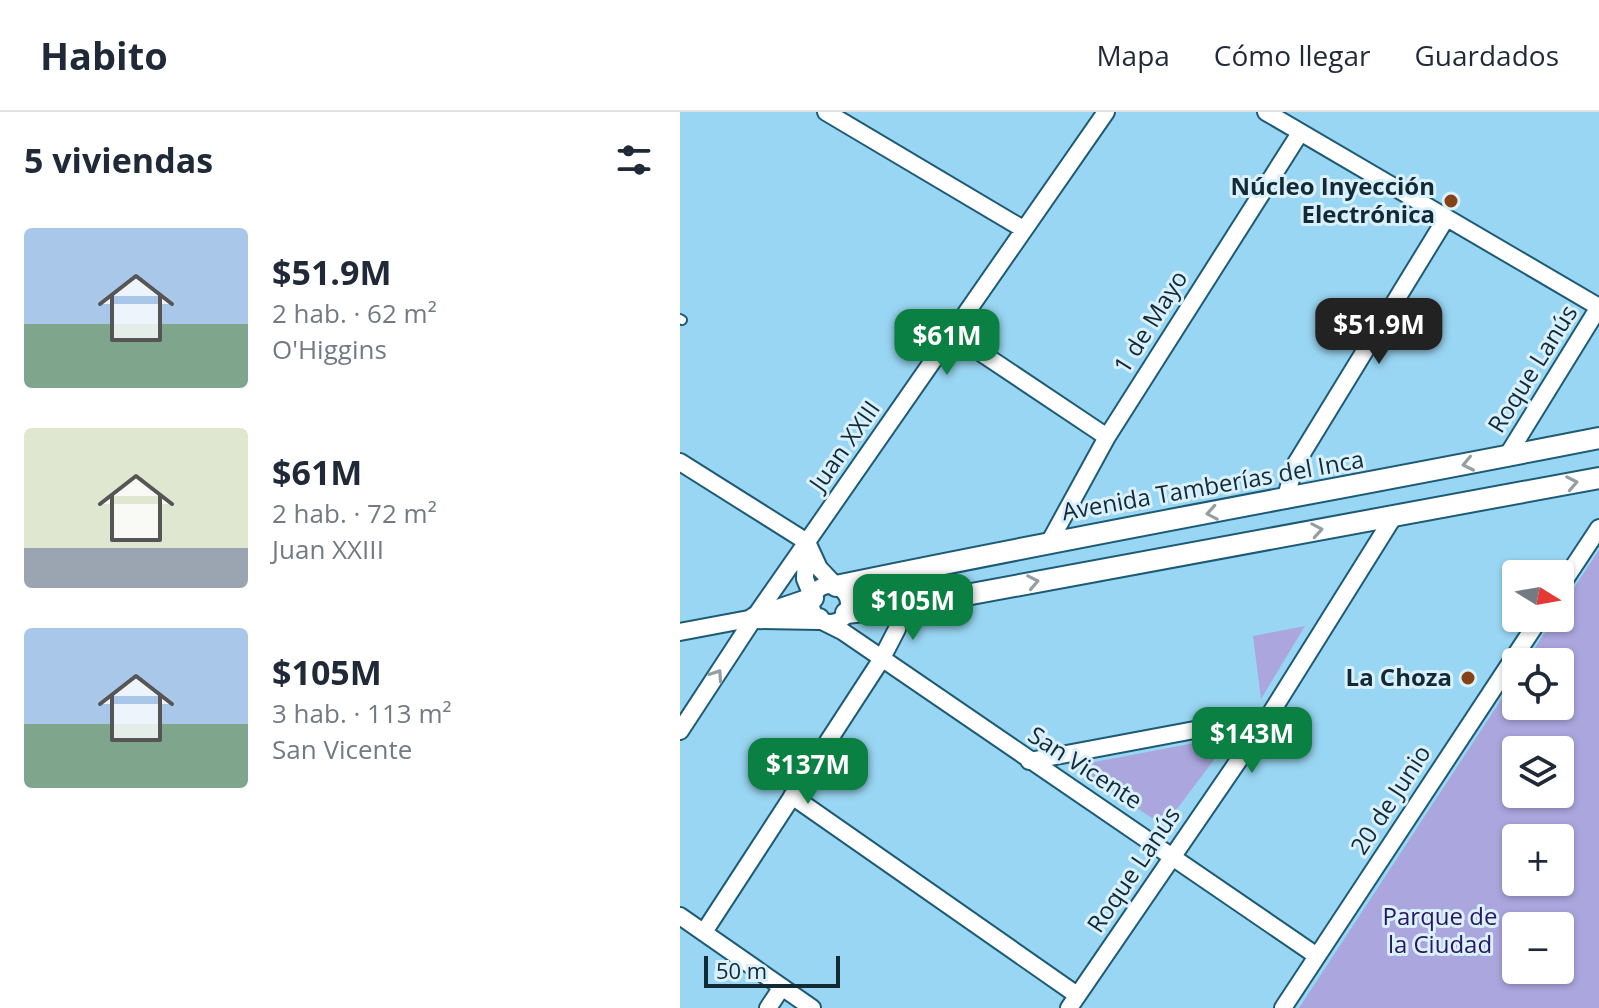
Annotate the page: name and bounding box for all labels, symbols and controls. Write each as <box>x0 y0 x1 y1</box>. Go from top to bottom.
text: Habito <box>40 29 168 81</box>
text: Mapa <box>1096 36 1170 74</box>
text: Cómo llegar <box>1214 36 1370 74</box>
text: Guardados <box>1414 36 1559 74</box>
text: 5 viviendas <box>24 137 213 183</box>
icon: filters <box>612 138 656 182</box>
place label: Núcleo Inyección Electrónica <box>1231 169 1435 230</box>
marker: Núcleo Inyección Electrónica <box>1442 192 1460 210</box>
text: $51.9M <box>272 249 392 295</box>
icon: home <box>88 260 184 356</box>
street label: 1 de Mayo <box>1105 263 1194 379</box>
text: 2 hab. · 62 m² <box>272 295 437 331</box>
pin: $51.9M <box>1314 298 1444 366</box>
street label: Roque Lanús <box>1479 298 1584 438</box>
text: $51.9M <box>1333 306 1425 342</box>
pin: $61M <box>900 309 994 377</box>
text: $61M <box>912 317 982 353</box>
text: O'Higgins <box>272 331 387 367</box>
street label: Juan XXIII <box>799 393 887 499</box>
street label: Avenida Tamberías del Inca <box>1059 442 1366 527</box>
text: $61M <box>272 449 362 495</box>
one-way arrow <box>1461 455 1475 472</box>
icon: home <box>88 460 184 556</box>
one-way arrow <box>1566 475 1579 492</box>
text: 2 hab. · 72 m² <box>272 495 437 531</box>
one-way arrow <box>1205 504 1219 521</box>
one-way arrow <box>1310 523 1324 540</box>
text: Juan XXIII <box>272 531 384 567</box>
north arrow <box>1502 560 1574 632</box>
map controls <box>1502 560 1574 984</box>
pin: $105M <box>857 574 969 642</box>
one-way arrow <box>1026 574 1040 591</box>
text: $105M <box>871 582 955 618</box>
button: locate <box>1502 648 1574 720</box>
text: $105M <box>272 649 382 695</box>
icon: home <box>88 660 184 756</box>
place label: La Choza <box>1346 660 1452 693</box>
one-way arrow <box>708 669 723 683</box>
marker: La Choza <box>1459 669 1477 687</box>
text: 3 hab. · 113 m² <box>272 695 452 731</box>
pin: $143M <box>1196 707 1308 775</box>
text: $143M <box>1210 715 1294 751</box>
street label: San Vicente <box>1023 718 1149 816</box>
text: San Vicente <box>272 731 412 767</box>
button: layers <box>1502 736 1574 808</box>
pin: $137M <box>752 738 864 806</box>
street label: 20 de Junio <box>1342 738 1437 860</box>
text: $137M <box>766 746 850 782</box>
street label: Roque Lanús <box>1079 800 1187 939</box>
button: + <box>1502 824 1574 896</box>
park label: Parque de la Ciudad <box>1383 899 1497 960</box>
button: − <box>1502 912 1574 984</box>
scale bar <box>704 952 840 988</box>
text: 50 m <box>716 955 767 985</box>

